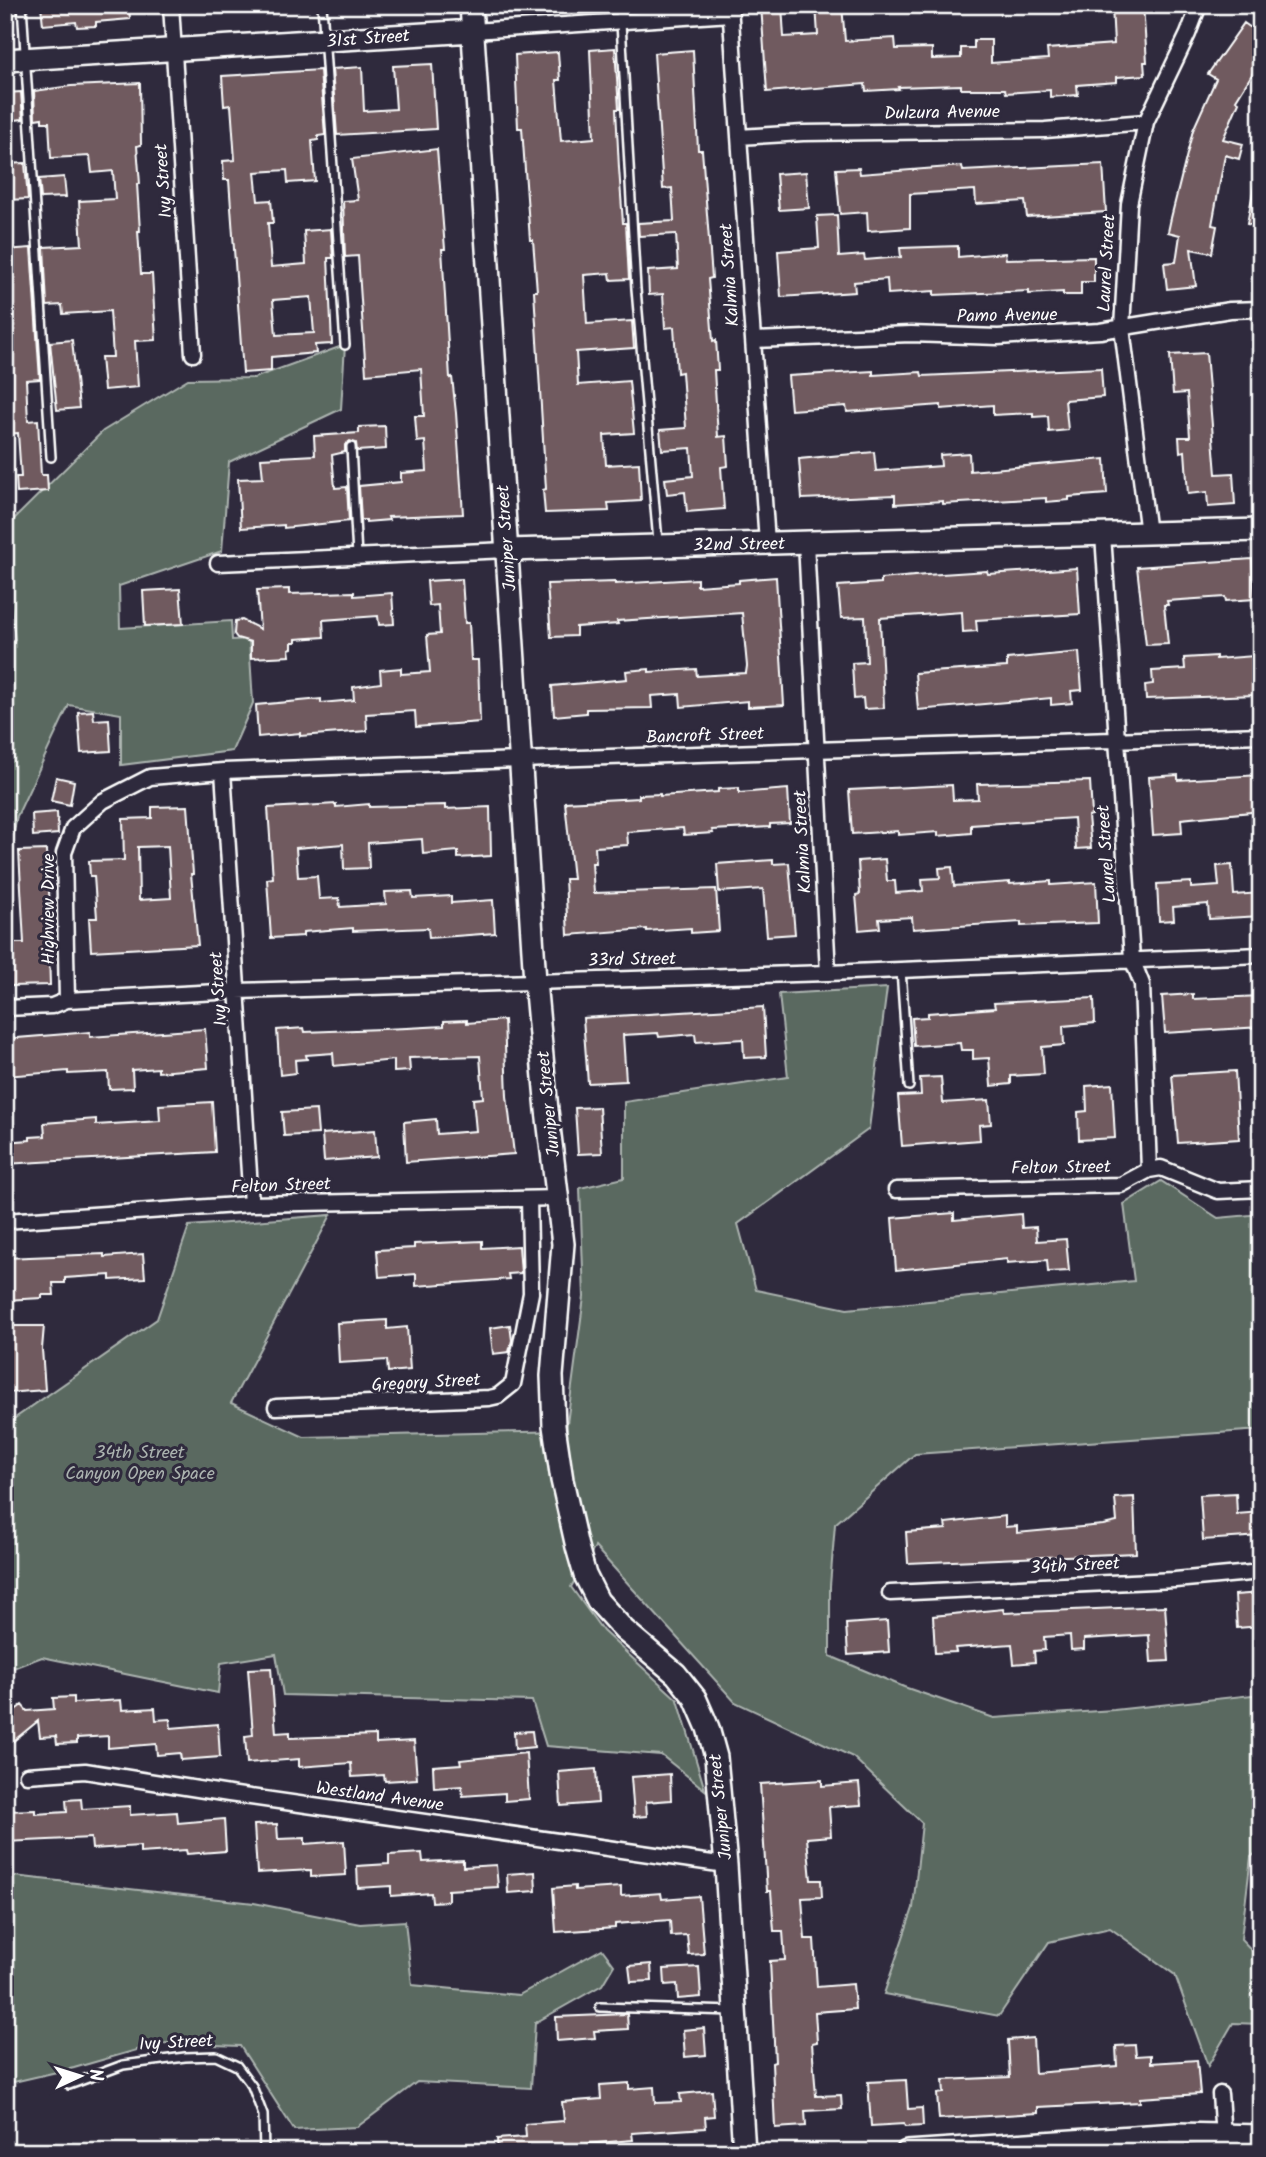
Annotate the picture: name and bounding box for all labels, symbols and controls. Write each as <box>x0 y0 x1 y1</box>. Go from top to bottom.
street label: 31st Street <box>325 22 412 57</box>
street label: Dulzura Avenue <box>884 98 1000 129</box>
street label: Ivy Street <box>147 142 182 219</box>
street label: Laurel Street <box>1090 212 1125 313</box>
street label: Kalmia Street <box>712 221 749 327</box>
street label: Pamo Avenue <box>956 301 1058 332</box>
street label: Juniper Street <box>489 483 526 592</box>
street label: 32nd Street <box>693 530 786 561</box>
street label: Bancroft Street <box>645 720 766 753</box>
street label: Kalmia Street <box>786 789 821 894</box>
street label: Laurel Street <box>1090 803 1125 904</box>
street label: Highview Drive <box>35 853 64 965</box>
street label: 33rd Street <box>588 945 677 976</box>
street label: Ivy Street <box>202 950 237 1027</box>
street label: Juniper Street <box>529 1048 569 1158</box>
street label: Felton Street <box>1011 1153 1112 1184</box>
street label: Felton Street <box>231 1170 332 1203</box>
street label: Gregory Street <box>371 1366 482 1401</box>
park label: 34th Street Canyon Open Space <box>65 1439 215 1489</box>
street label: 34th Street <box>1030 1550 1122 1583</box>
street label: Juniper Street <box>701 1751 741 1861</box>
street label: Westland Avenue <box>314 1774 445 1821</box>
street label: Ivy Street <box>138 2027 215 2060</box>
north arrow <box>46 2042 116 2112</box>
text: N <box>80 2068 110 2082</box>

